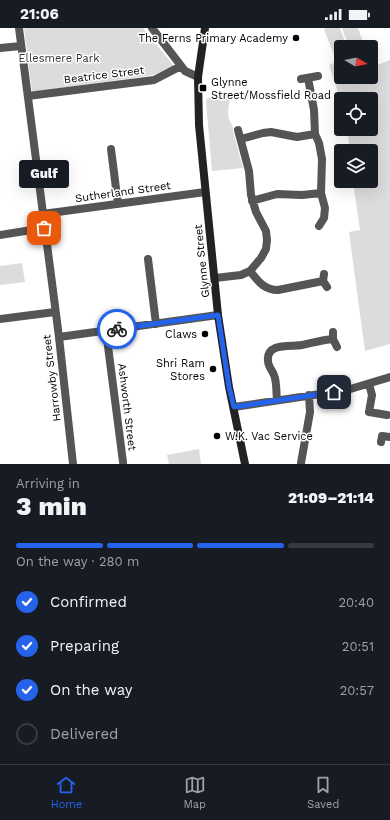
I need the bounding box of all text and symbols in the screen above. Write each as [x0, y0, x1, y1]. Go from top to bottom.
text: 21:06 [20, 5, 59, 23]
place label: The Ferns Primary Academy [139, 32, 288, 45]
marker: The Ferns Primary Academy [291, 33, 301, 43]
north arrow [334, 40, 378, 84]
map controls [334, 40, 378, 188]
park label: Ellesmere Park [19, 52, 99, 65]
street label: Beatrice Street [63, 64, 145, 86]
place label: Glynne Street/Mossfield Road [211, 76, 331, 102]
marker: Glynne Street/Mossfield Road [198, 83, 208, 93]
button: locate [334, 92, 378, 136]
button: layers [334, 144, 378, 188]
callout: Gulf [19, 160, 69, 188]
text: Gulf [30, 166, 58, 181]
street label: Sutherland Street [74, 179, 172, 205]
pin [27, 211, 61, 245]
icon: bag [33, 217, 55, 239]
street label: Glynne Street [192, 223, 212, 298]
courier [97, 309, 137, 349]
icon: bike [106, 318, 128, 340]
place label: Claws [165, 328, 197, 341]
marker: Claws [200, 329, 210, 339]
street label: Harrowby Street [40, 333, 64, 422]
place label: Shri Ram Stores [156, 357, 205, 383]
street label: Ashworth Street [115, 363, 139, 452]
marker: Shri Ram Stores [208, 364, 218, 374]
pin [317, 375, 351, 409]
icon: home [323, 381, 345, 403]
place label: W.K. Vac Service [225, 430, 313, 443]
marker: W.K. Vac Service [212, 431, 222, 441]
text: Arriving in [16, 476, 80, 491]
text: 21:09–21:14 [288, 489, 374, 507]
text: 3 min [16, 491, 87, 521]
text: On the way · 280 m [16, 554, 139, 569]
icon: check [16, 591, 38, 613]
text: Confirmed [50, 593, 127, 611]
text: 20:40 [338, 595, 374, 610]
icon: check [16, 635, 38, 657]
text: Preparing [50, 637, 119, 655]
text: 20:51 [342, 639, 374, 654]
icon: check [16, 679, 38, 701]
text: On the way [50, 681, 132, 699]
text: 20:57 [340, 683, 374, 698]
text: Delivered [50, 725, 118, 743]
tab: Home [51, 774, 82, 811]
tab: Map [184, 774, 206, 811]
tab: Saved [307, 774, 339, 811]

